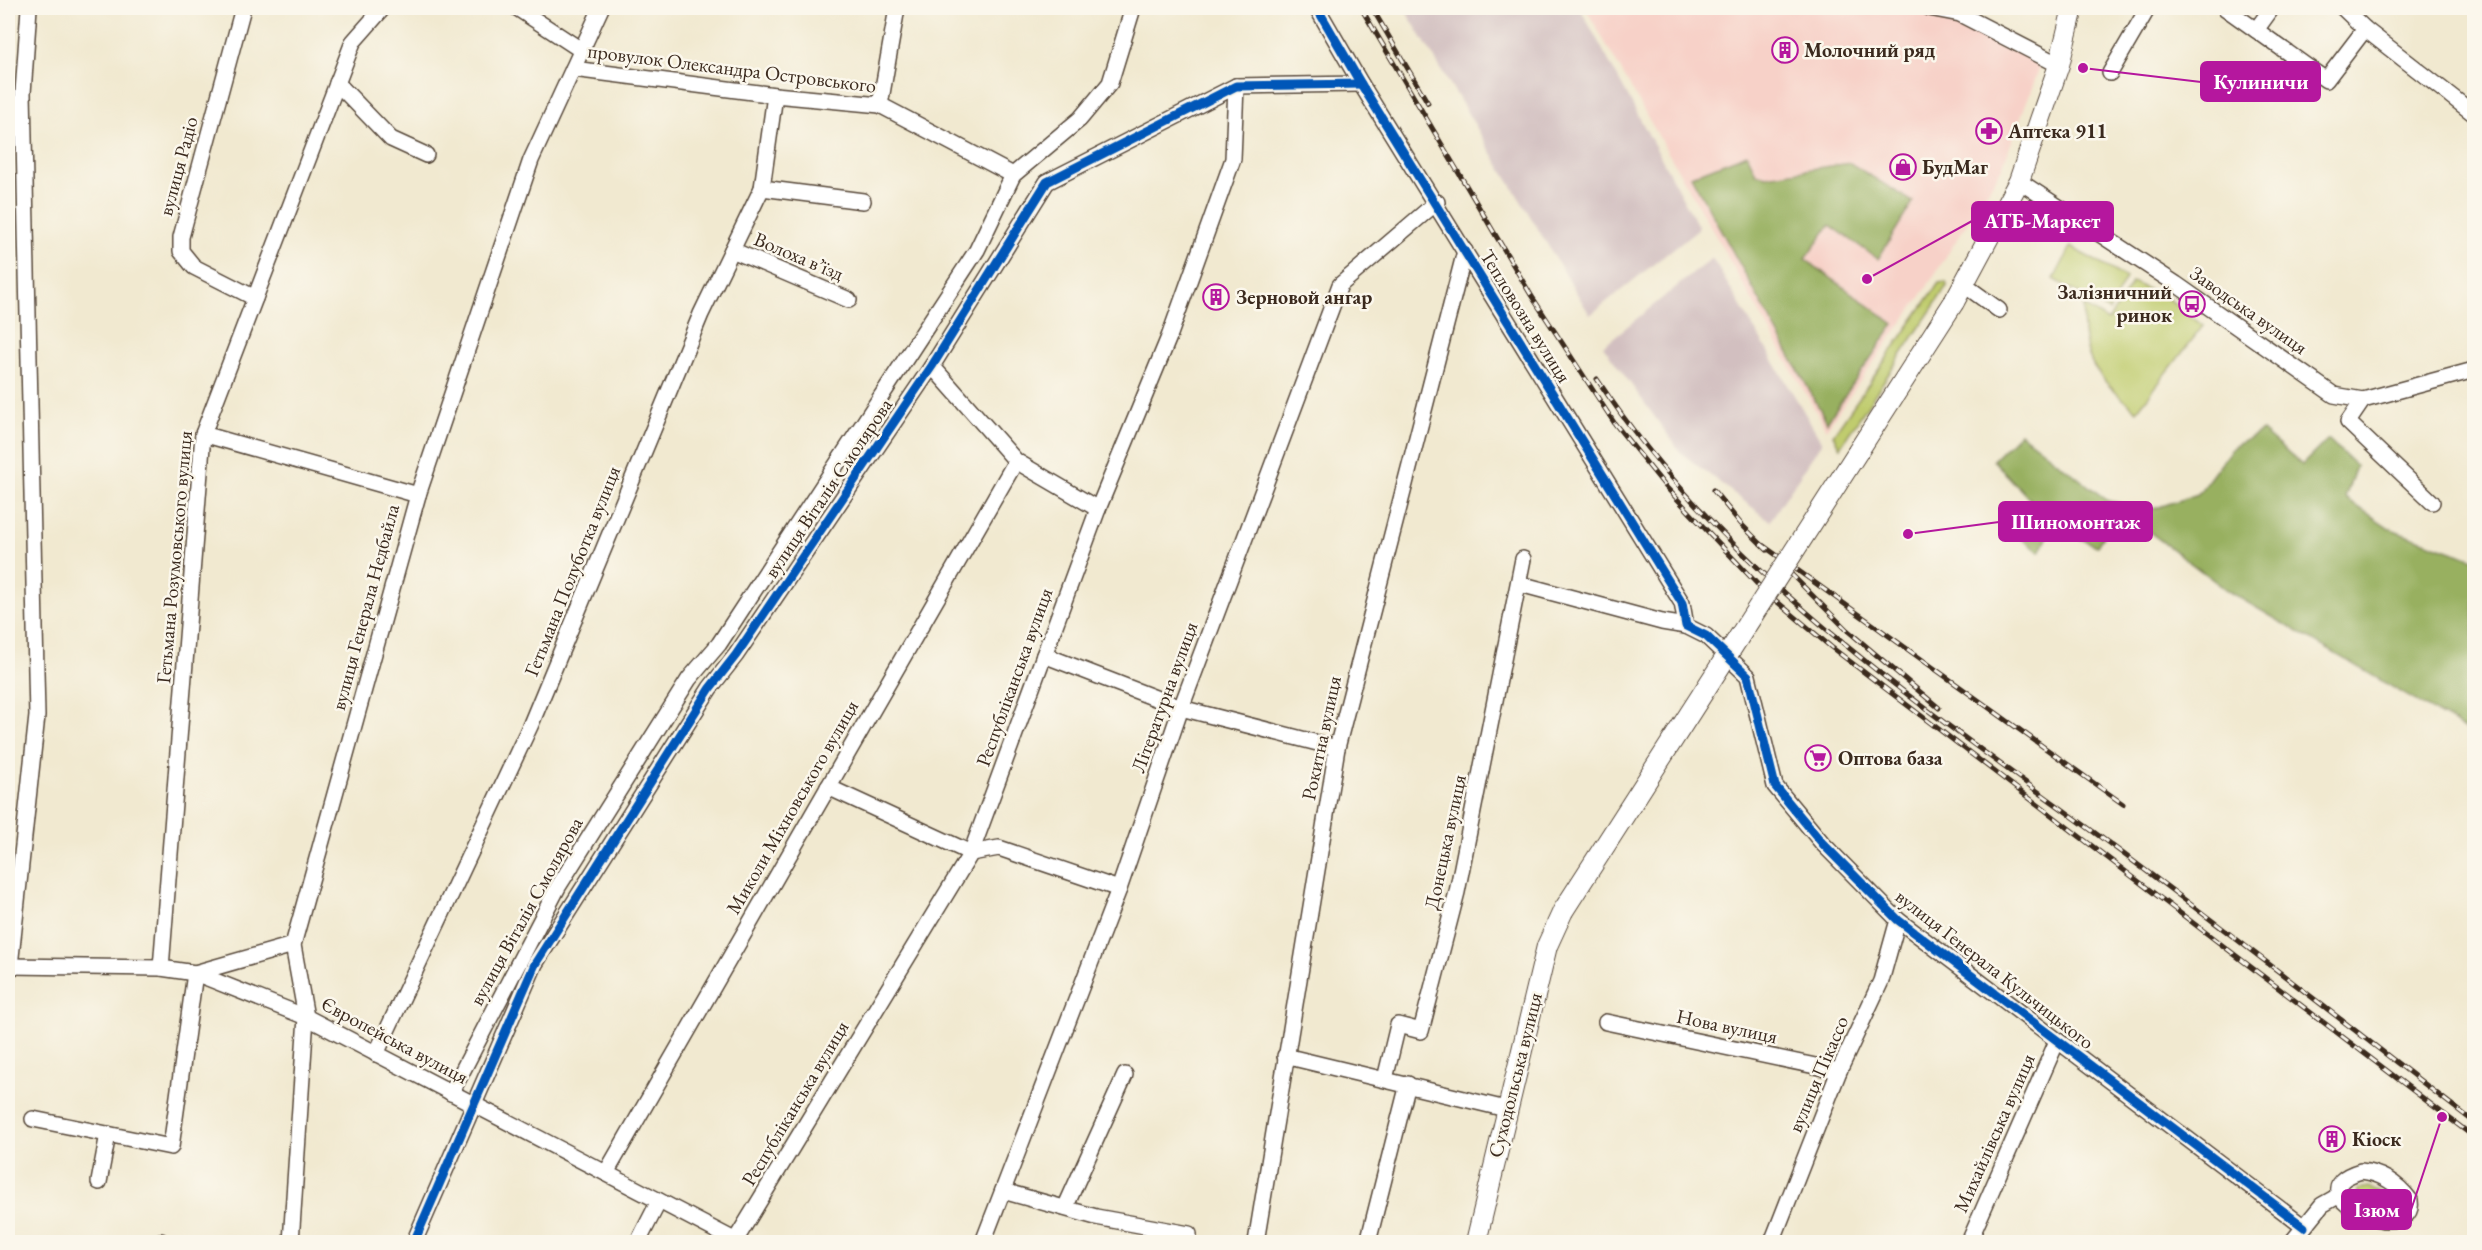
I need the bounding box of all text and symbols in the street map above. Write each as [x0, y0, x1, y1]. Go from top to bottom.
building icon: Молочний ряд [1770, 35, 1800, 65]
street label: провулок Олександра Островського [586, 37, 878, 99]
place label: Молочний ряд [1804, 37, 1936, 63]
callout: Кулиничи [2201, 62, 2320, 101]
text: Кулиничи [2214, 68, 2308, 95]
street label: вулиця Радіо [152, 113, 204, 219]
pharmacy icon: Аптека 911 [1974, 116, 2004, 146]
place label: Аптека 911 [2007, 118, 2107, 144]
shop icon: БудМаг [1888, 152, 1918, 182]
place label: БудМаг [1922, 154, 1988, 180]
callout: АТБ-Маркет [1972, 202, 2113, 241]
text: АТБ-Маркет [1983, 207, 2101, 234]
street label: Волоха в’їзд [750, 225, 848, 287]
street label: Тепловозна вулиця [1475, 244, 1577, 388]
street label: Заводська вулиця [2185, 260, 2313, 360]
place label: Залізничний ринок [2057, 279, 2172, 328]
building icon: Зерновой ангар [1201, 282, 1231, 312]
place label: Зерновой ангар [1236, 284, 1372, 310]
bus stop icon: Залізничний ринок [2177, 289, 2207, 319]
street label: вулиця Віталія Смолярова [758, 393, 898, 583]
street label: Гетьмана Розумовського вулиця [150, 429, 198, 684]
street label: Гетьмана Полуботка вулиця [518, 462, 626, 680]
street label: вулиця Генерала Недбайла [325, 501, 405, 713]
callout: Шиномонтаж [1999, 502, 2152, 541]
text: Шиномонтаж [2011, 508, 2141, 535]
street label: Республіканська вулиця [970, 584, 1058, 770]
street label: Літературна вулиця [1125, 618, 1203, 776]
street label: Рокитна вулиця [1295, 673, 1347, 803]
street label: Миколи Міхновського вулиця [720, 695, 864, 919]
supermarket icon: Оптова база [1803, 743, 1833, 773]
place label: Оптова база [1838, 745, 1943, 771]
street label: Донецька вулиця [1418, 772, 1472, 912]
street label: вулиця Віталія Смолярова [463, 812, 589, 1010]
street label: вулиця Генерала Кульчицького [1890, 883, 2100, 1055]
street label: Європейська вулиця [317, 990, 473, 1090]
street label: Суходольська вулиця [1482, 990, 1548, 1160]
street label: Нова вулиця [1674, 1003, 1780, 1049]
street label: вулиця Пікассо [1782, 1012, 1854, 1136]
street label: Республіканська вулиця [735, 1016, 855, 1190]
street label: Михайлівська вулиця [1947, 1049, 2041, 1216]
building icon: Кіоск [2317, 1124, 2347, 1154]
place label: Кіоск [2352, 1126, 2401, 1152]
callout: Ізюм [2342, 1190, 2411, 1229]
text: Ізюм [2354, 1196, 2400, 1223]

